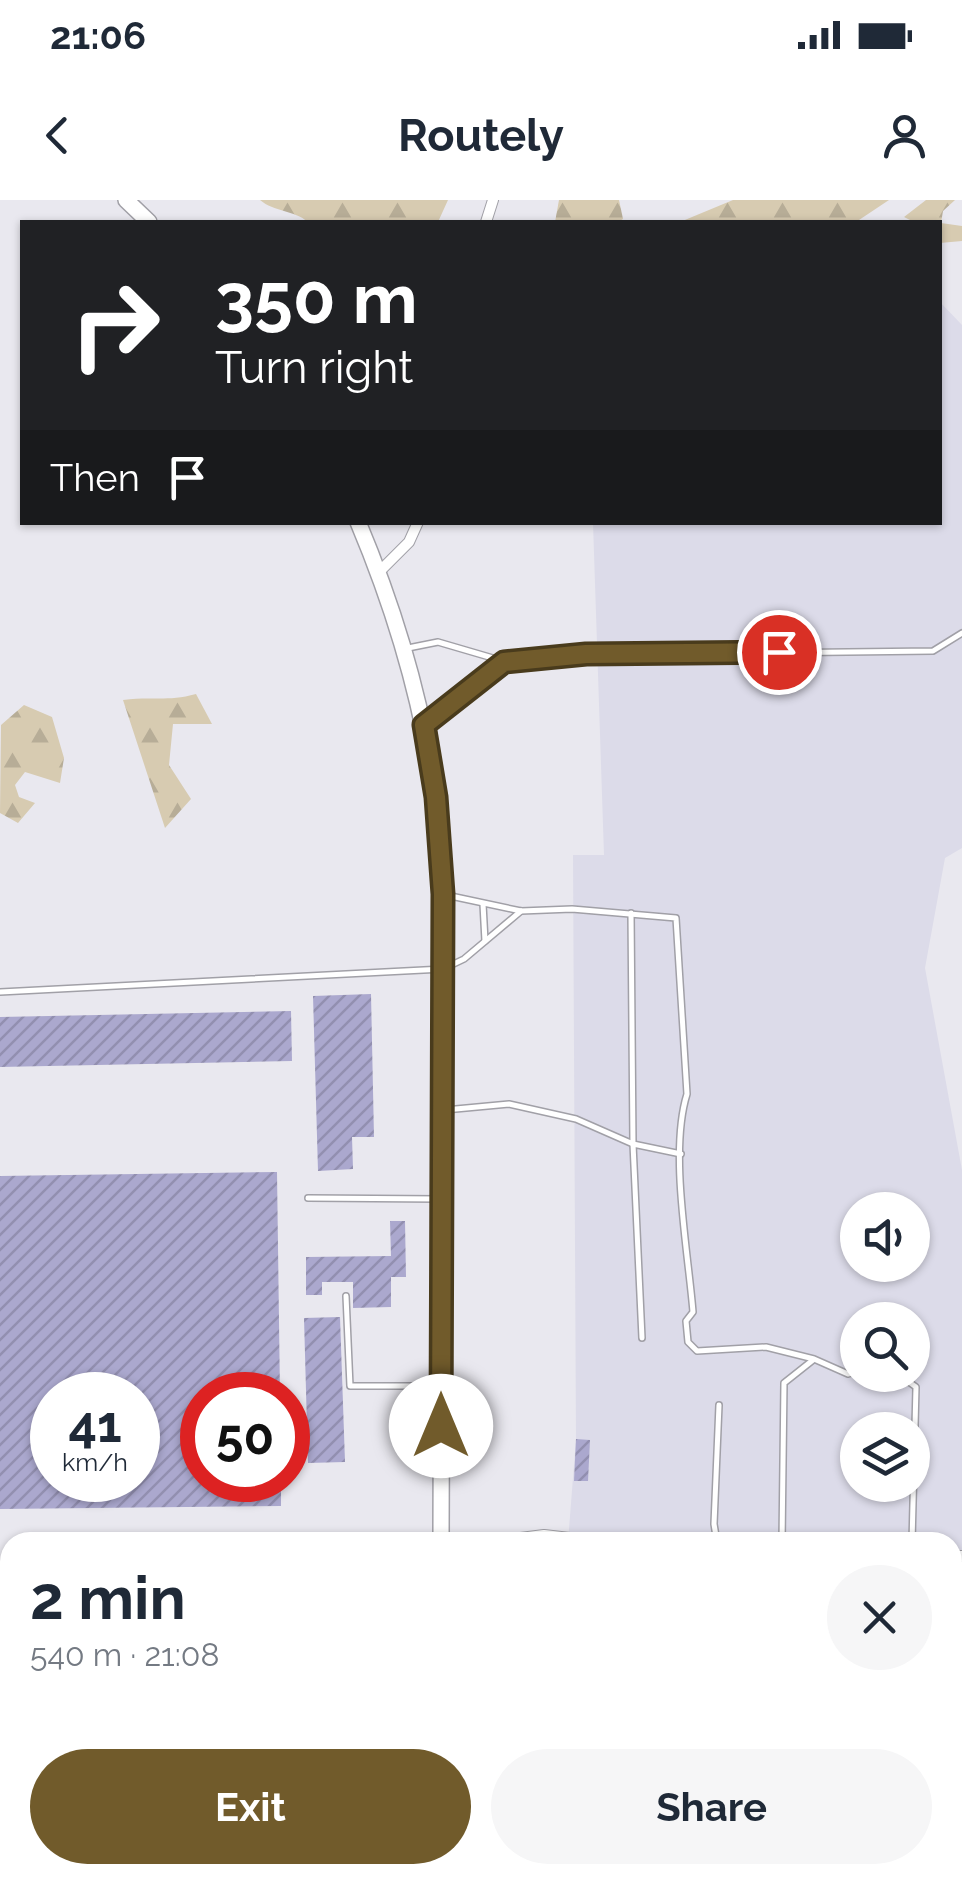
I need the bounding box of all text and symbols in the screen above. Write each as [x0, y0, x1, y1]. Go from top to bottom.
text: 21:06 [50, 13, 146, 58]
icon: back [30, 108, 85, 163]
icon: person [877, 108, 932, 163]
text: Routely [398, 109, 564, 162]
text: 350 m [215, 257, 418, 339]
icon: right [50, 260, 180, 390]
text: Turn right [215, 341, 413, 394]
icon: arrive [160, 450, 215, 505]
text: Then [50, 455, 140, 500]
pin [737, 610, 822, 695]
icon: arrive [752, 625, 807, 680]
map controls [840, 1192, 930, 1502]
button: sound [840, 1192, 930, 1282]
button: search [840, 1302, 930, 1392]
speed limit sign: 50 [180, 1372, 310, 1502]
position arrow [389, 1374, 493, 1478]
text: 41 [68, 1395, 122, 1454]
button: layers [840, 1412, 930, 1502]
text: km/h [62, 1447, 128, 1477]
text: 2 min [30, 1563, 186, 1633]
button: close [827, 1565, 932, 1670]
text: 540 m · 21:08 [30, 1636, 219, 1673]
button: Exit [30, 1749, 471, 1864]
button: Share [491, 1749, 932, 1864]

